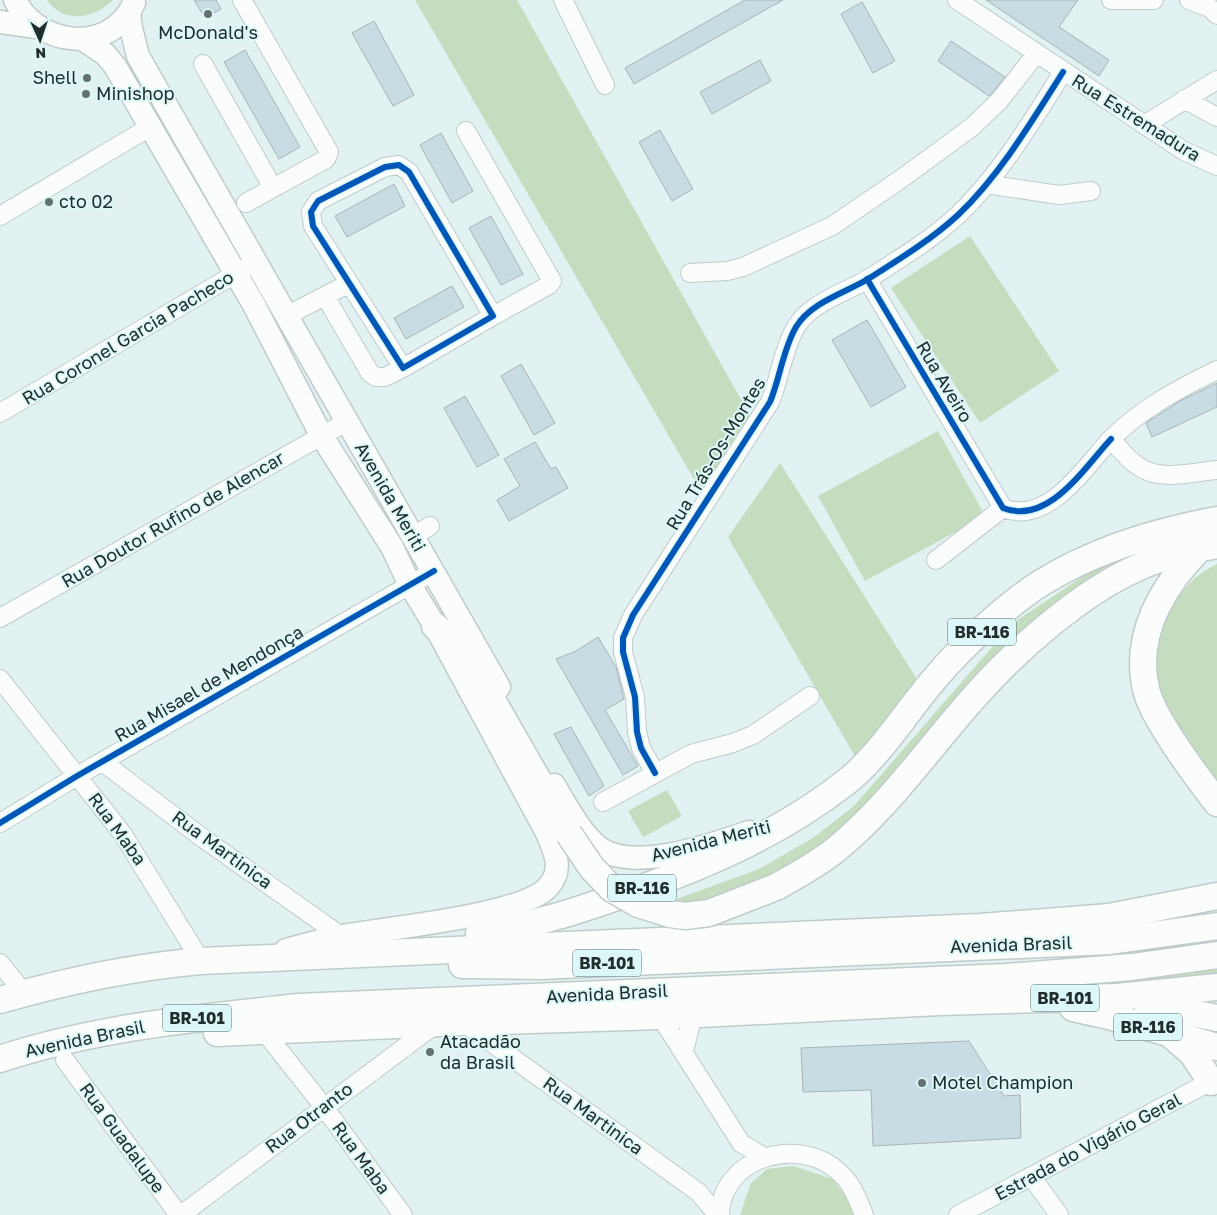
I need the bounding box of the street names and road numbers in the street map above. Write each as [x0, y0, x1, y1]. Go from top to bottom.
street label: Rua Estremadura [1068, 69, 1205, 166]
street label: Rua Coronel Garcia Pacheco [18, 265, 237, 409]
street label: Rua Aveiro [912, 337, 978, 426]
street label: Rua Trás-Os-Montes [661, 373, 769, 534]
street label: Avenida Meriti [351, 438, 431, 555]
street label: Rua Doutor Rufino de Alencar [57, 446, 288, 592]
road number: BR-116 [948, 618, 1016, 646]
street label: Rua Misael de Mendonça [110, 620, 307, 746]
street label: Rua Maba [84, 788, 151, 869]
street label: Rua Martinica [168, 806, 277, 893]
street label: Avenida Meriti [649, 815, 773, 866]
road number: BR-116 [608, 874, 676, 901]
street label: Avenida Brasil [950, 931, 1073, 957]
road number: BR-101 [573, 950, 641, 976]
street label: Avenida Brasil [545, 979, 669, 1007]
road number: BR-101 [1031, 984, 1099, 1011]
road number: BR-101 [163, 1004, 231, 1032]
road number: BR-116 [1114, 1014, 1182, 1040]
street label: Avenida Brasil [23, 1015, 147, 1061]
street label: Rua Martinica [539, 1072, 648, 1159]
street label: Rua Otranto [260, 1077, 356, 1157]
street label: Rua Guadalupe [76, 1078, 170, 1197]
street label: Estrada do Vigário Geral [991, 1087, 1185, 1205]
street label: Rua Maba [328, 1117, 395, 1198]

